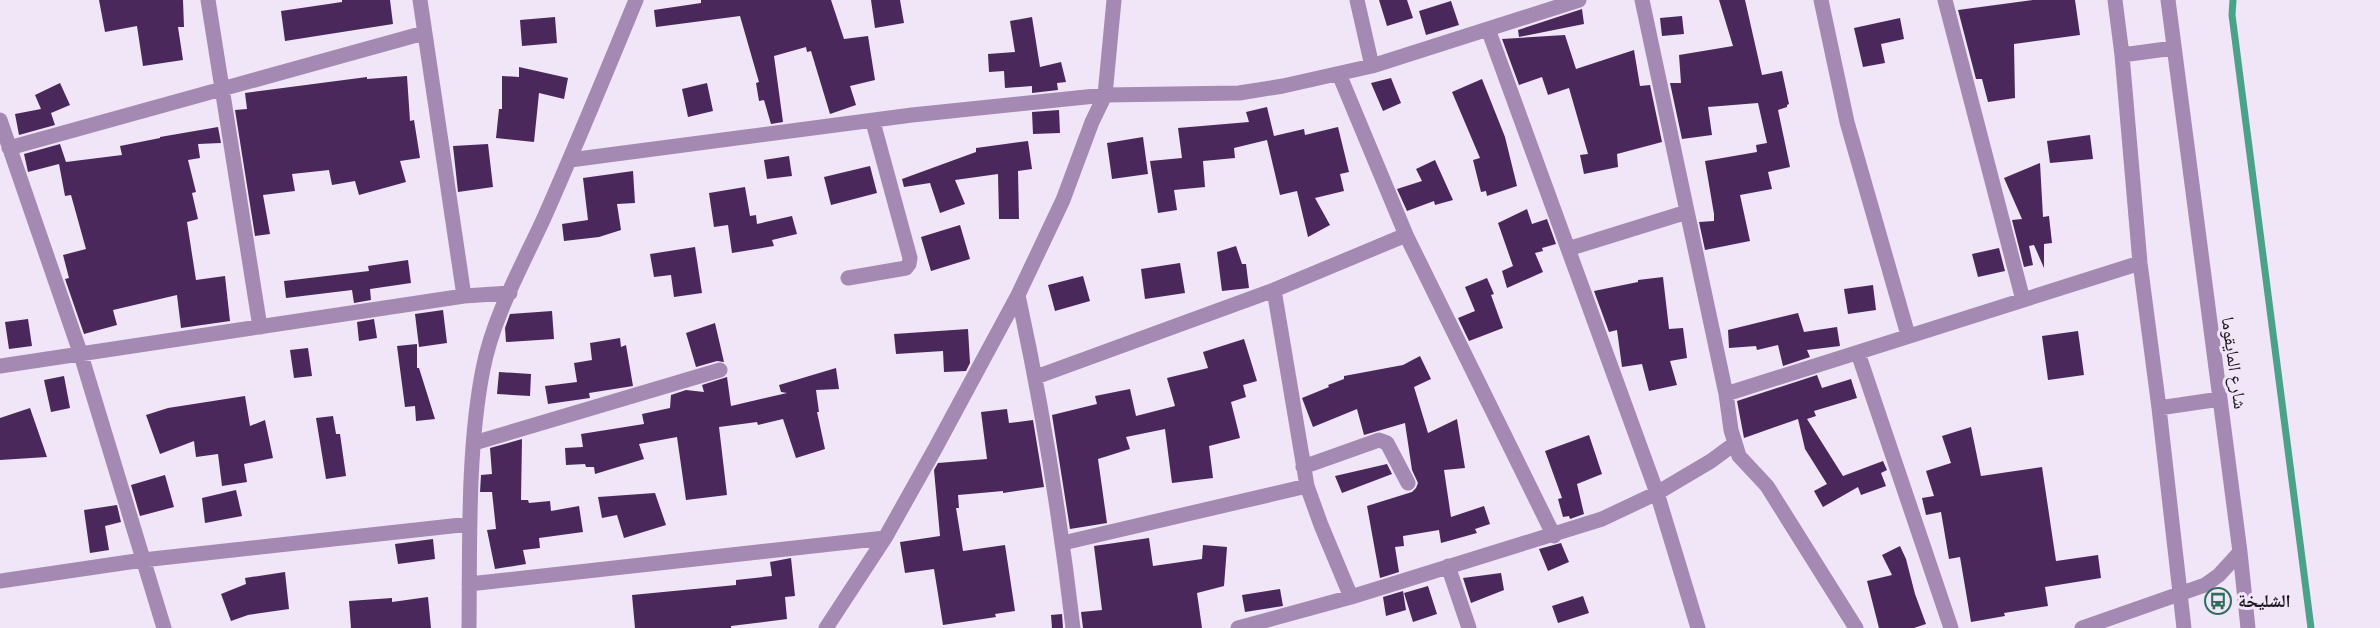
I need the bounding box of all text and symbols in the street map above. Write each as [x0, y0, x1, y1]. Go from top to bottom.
street label: شارع المايقوما [2217, 315, 2251, 411]
bus stop icon: الشليخة [2203, 586, 2233, 616]
place label: الشليخة [2238, 590, 2291, 612]

